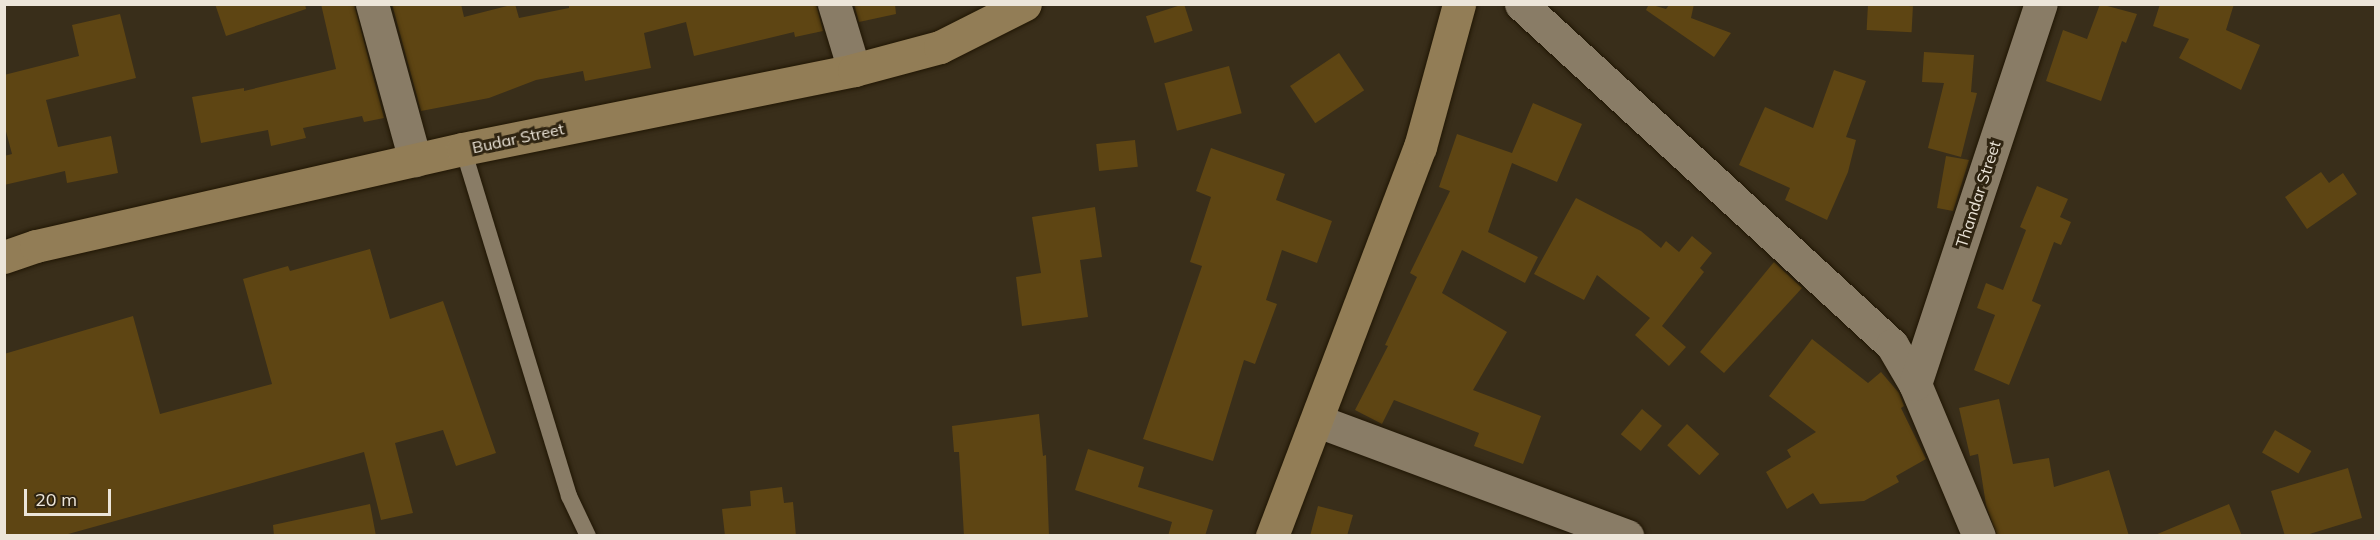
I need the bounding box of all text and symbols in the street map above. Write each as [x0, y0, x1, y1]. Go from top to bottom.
street label: Budar Street [470, 119, 566, 157]
street label: Thandar Street [1952, 138, 2004, 250]
scale bar [27, 477, 114, 515]
text: 20 m [35, 488, 77, 511]

